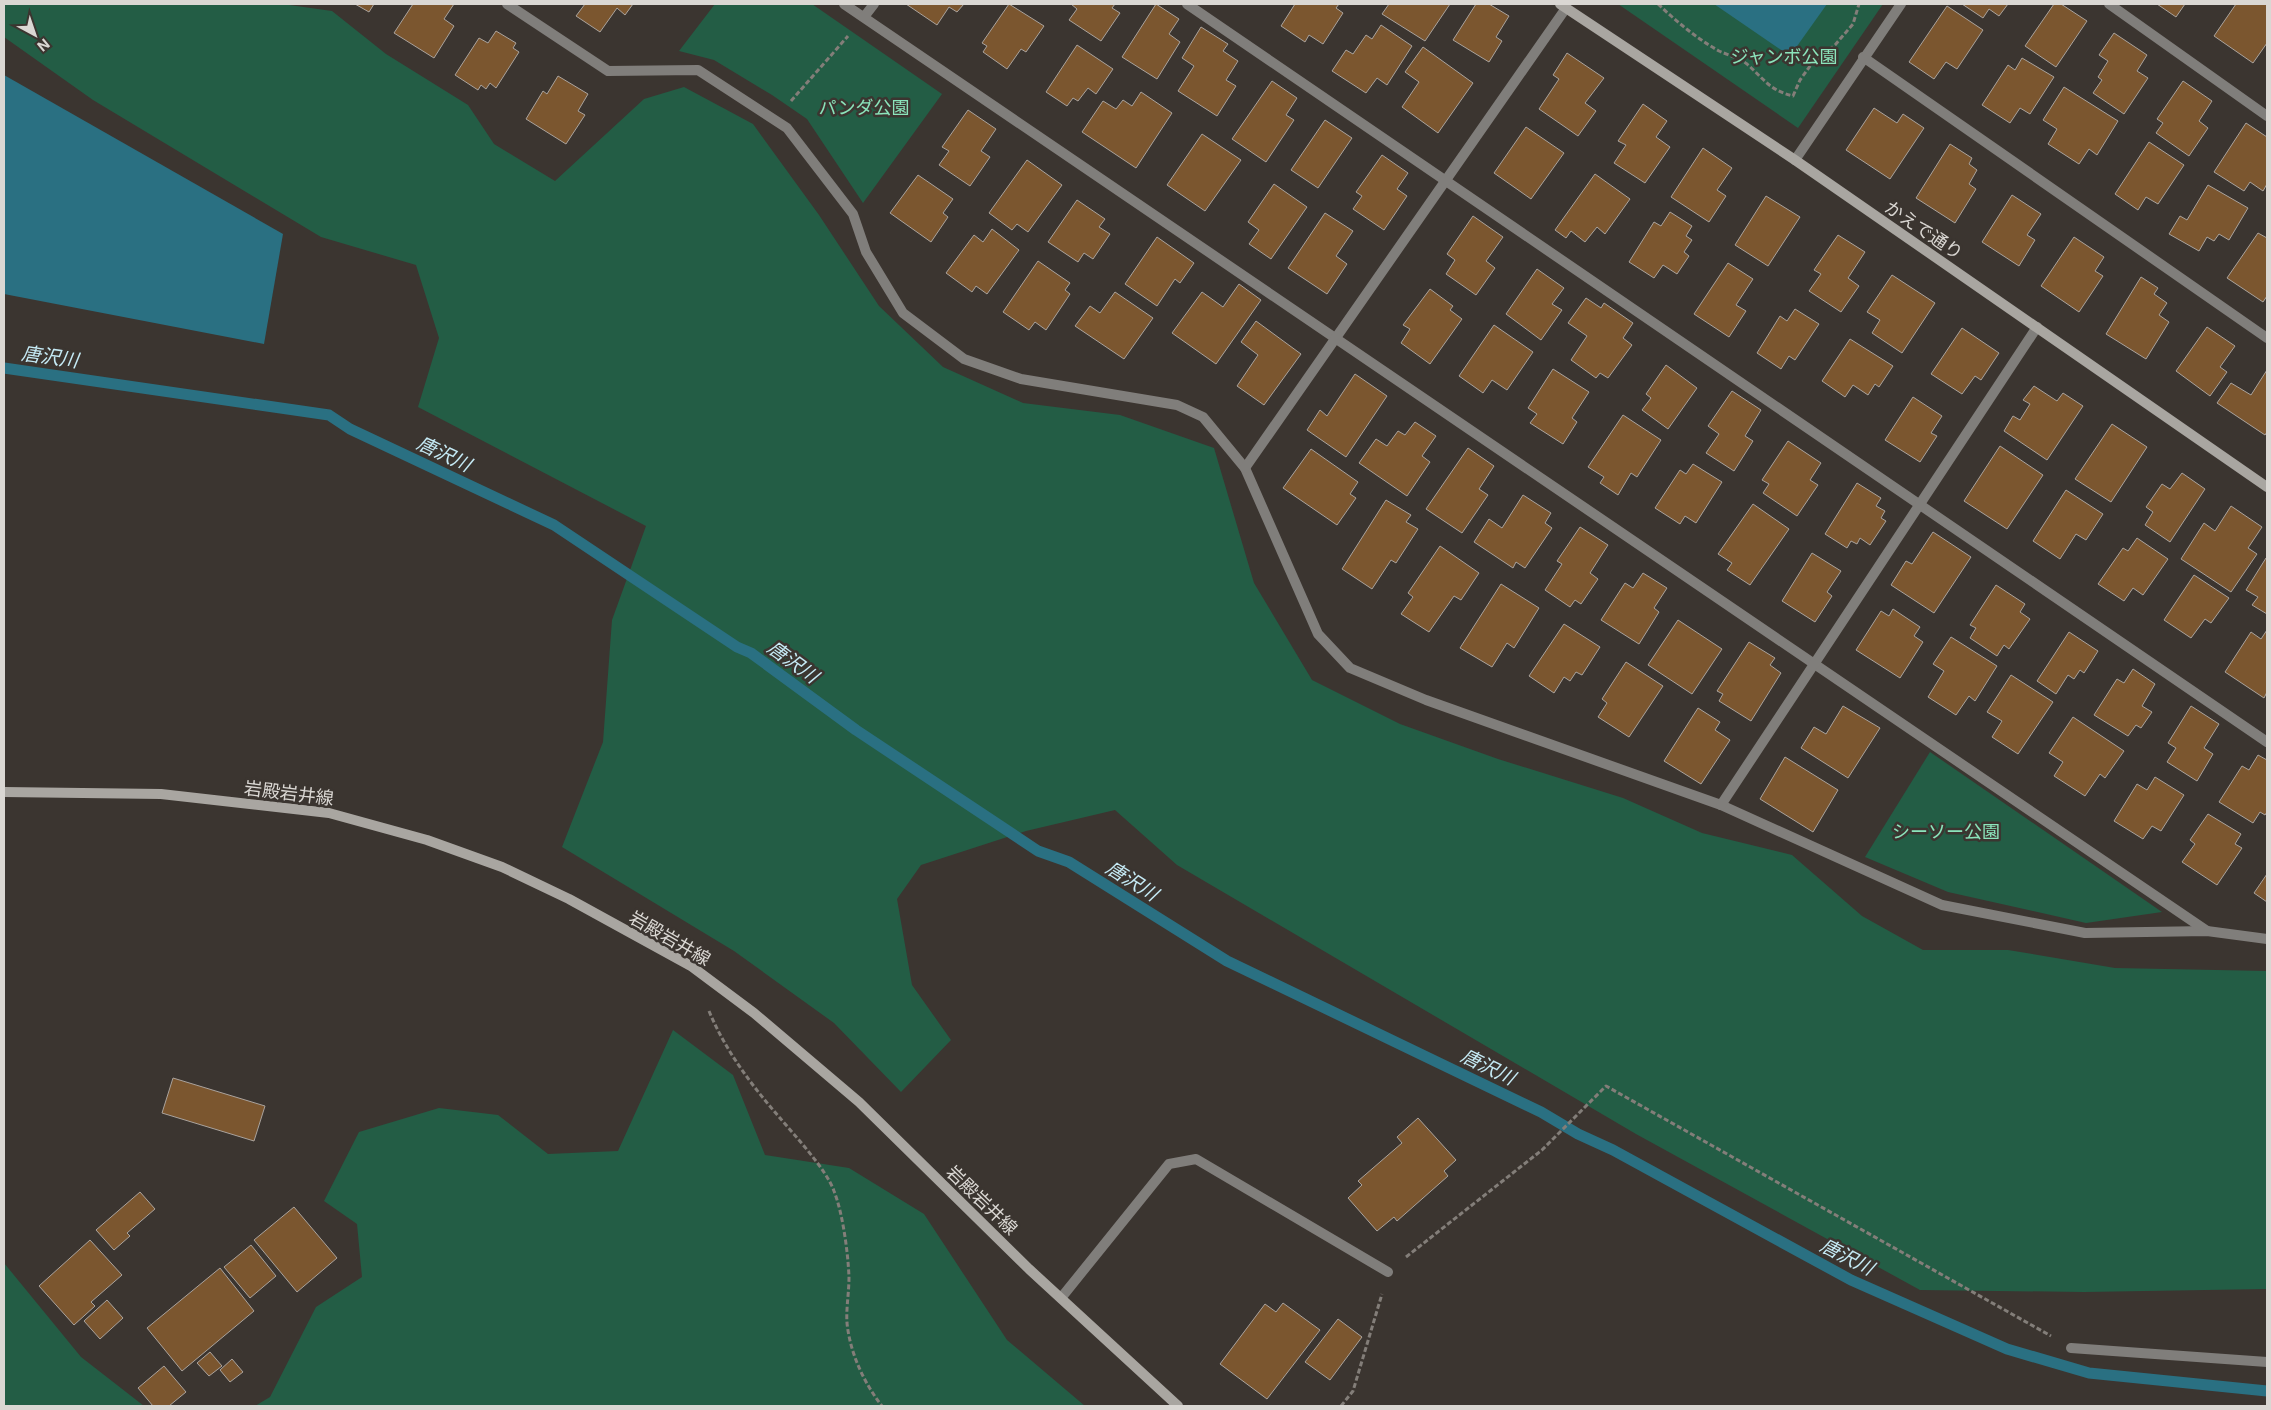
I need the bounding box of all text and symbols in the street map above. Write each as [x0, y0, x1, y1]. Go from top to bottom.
north arrow [10, 10, 60, 60]
text: N [34, 35, 53, 55]
park label: ジャンボ公園 [1730, 46, 1838, 67]
park label: パンダ公園 [819, 97, 909, 118]
street label: かえで通り [1881, 196, 1967, 264]
water label: 唐沢川 [20, 342, 82, 373]
water label: 唐沢川 [413, 432, 476, 477]
water label: 唐沢川 [763, 636, 824, 689]
street label: 岩殿岩井線 [243, 777, 335, 809]
park label: シーソー公園 [1892, 821, 2000, 842]
water label: 唐沢川 [1102, 856, 1164, 907]
street label: 岩殿岩井線 [626, 906, 714, 970]
water label: 唐沢川 [1457, 1044, 1520, 1091]
street label: 岩殿岩井線 [942, 1161, 1022, 1239]
water label: 唐沢川 [1816, 1234, 1879, 1281]

